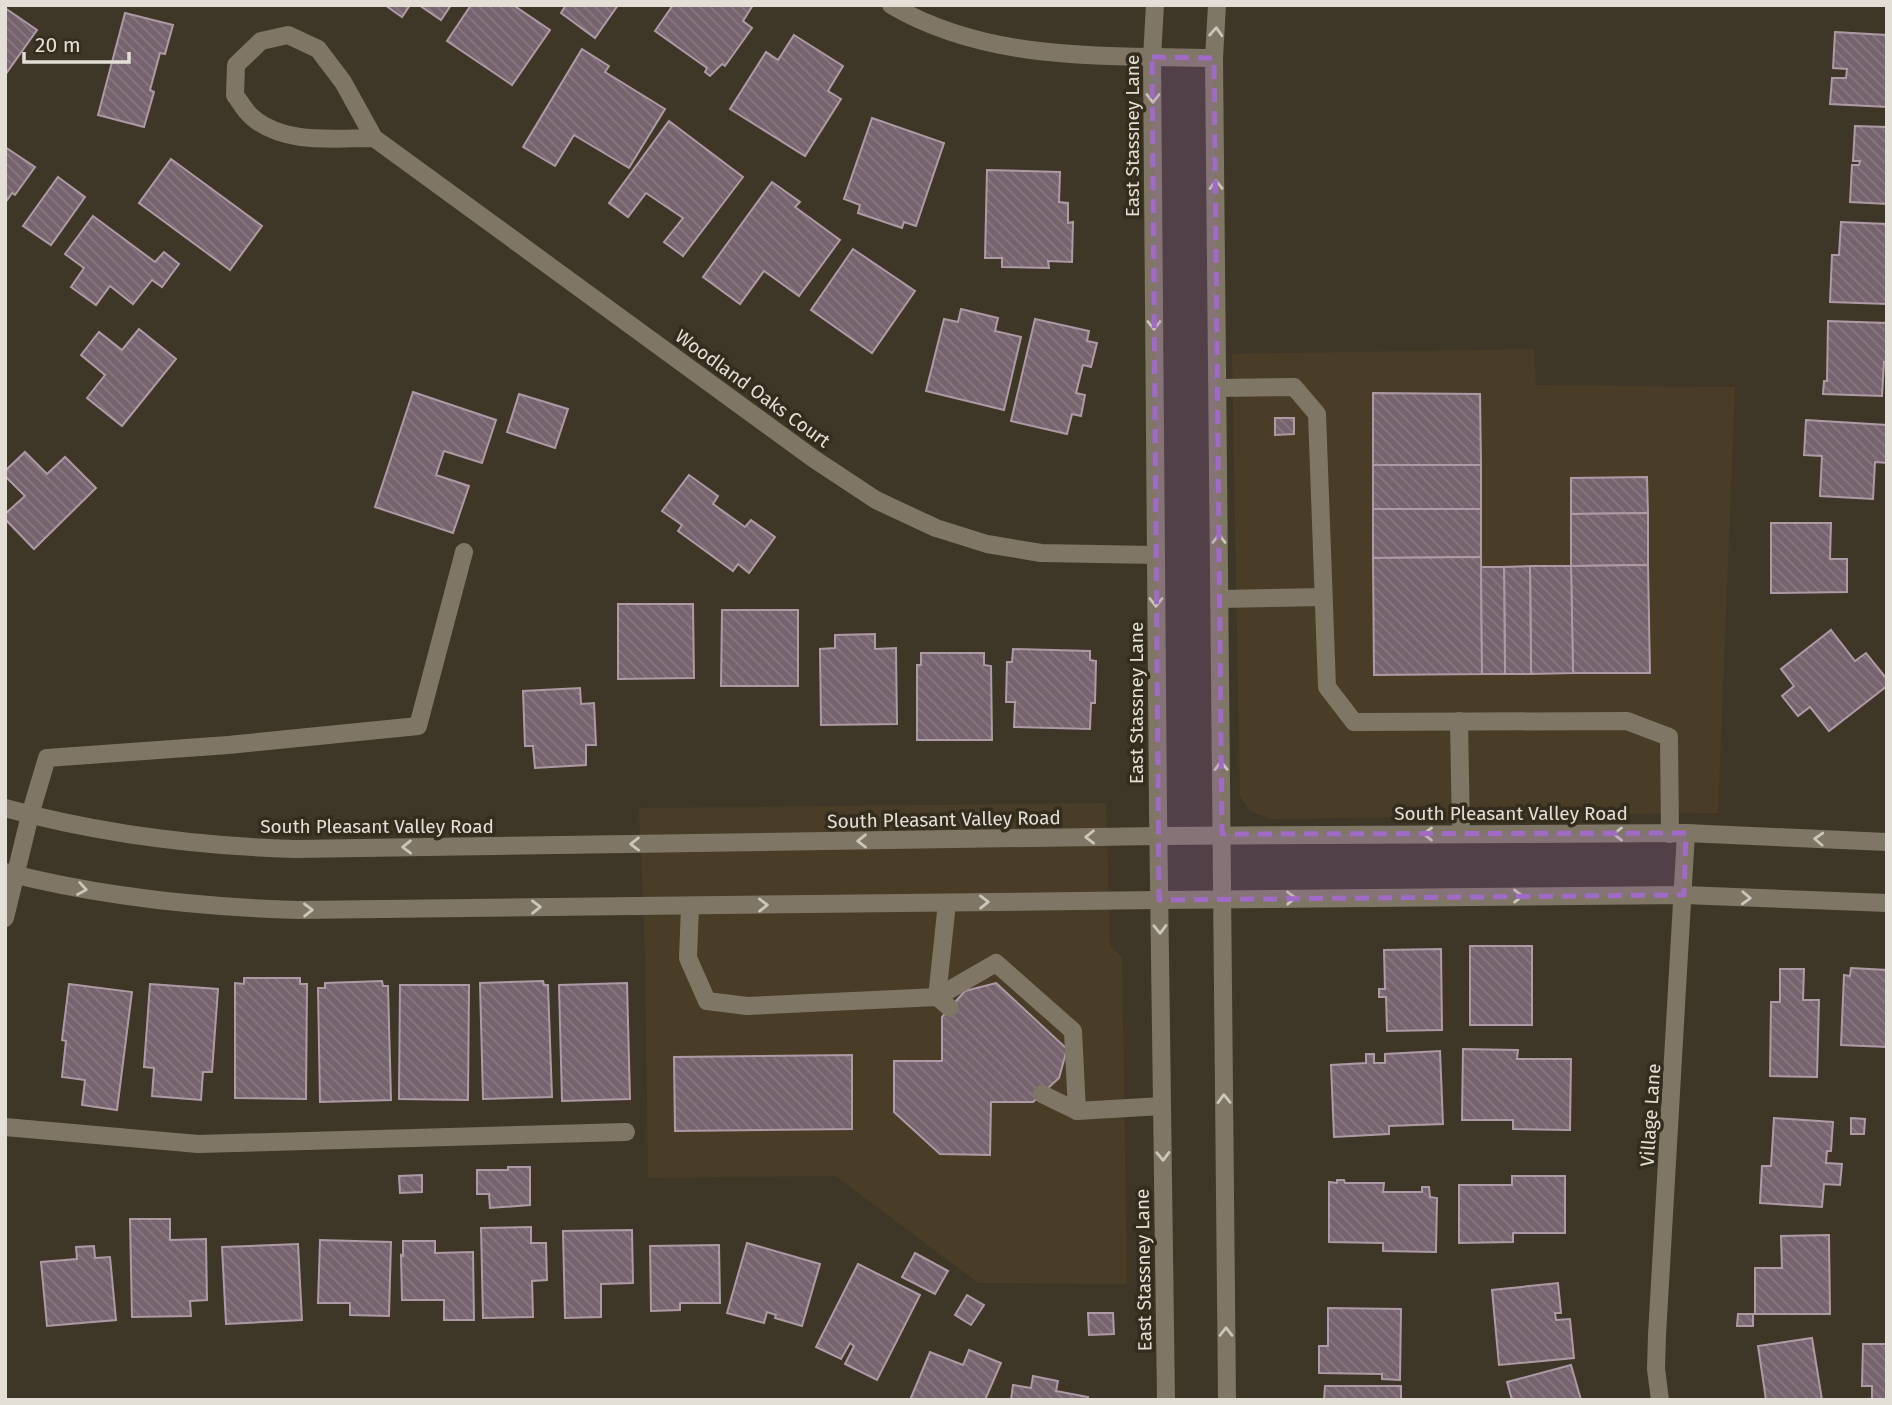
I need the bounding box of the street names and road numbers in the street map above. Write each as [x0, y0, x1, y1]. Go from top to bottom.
street label: East Stassney Lane [1121, 55, 1144, 217]
street label: Woodland Oaks Court [671, 324, 835, 452]
street label: East Stassney Lane [1125, 622, 1148, 784]
street label: South Pleasant Valley Road [1394, 802, 1628, 825]
street label: South Pleasant Valley Road [827, 806, 1061, 833]
street label: South Pleasant Valley Road [260, 815, 494, 838]
street label: Village Lane [1635, 1063, 1666, 1167]
street label: East Stassney Lane [1131, 1189, 1156, 1351]

